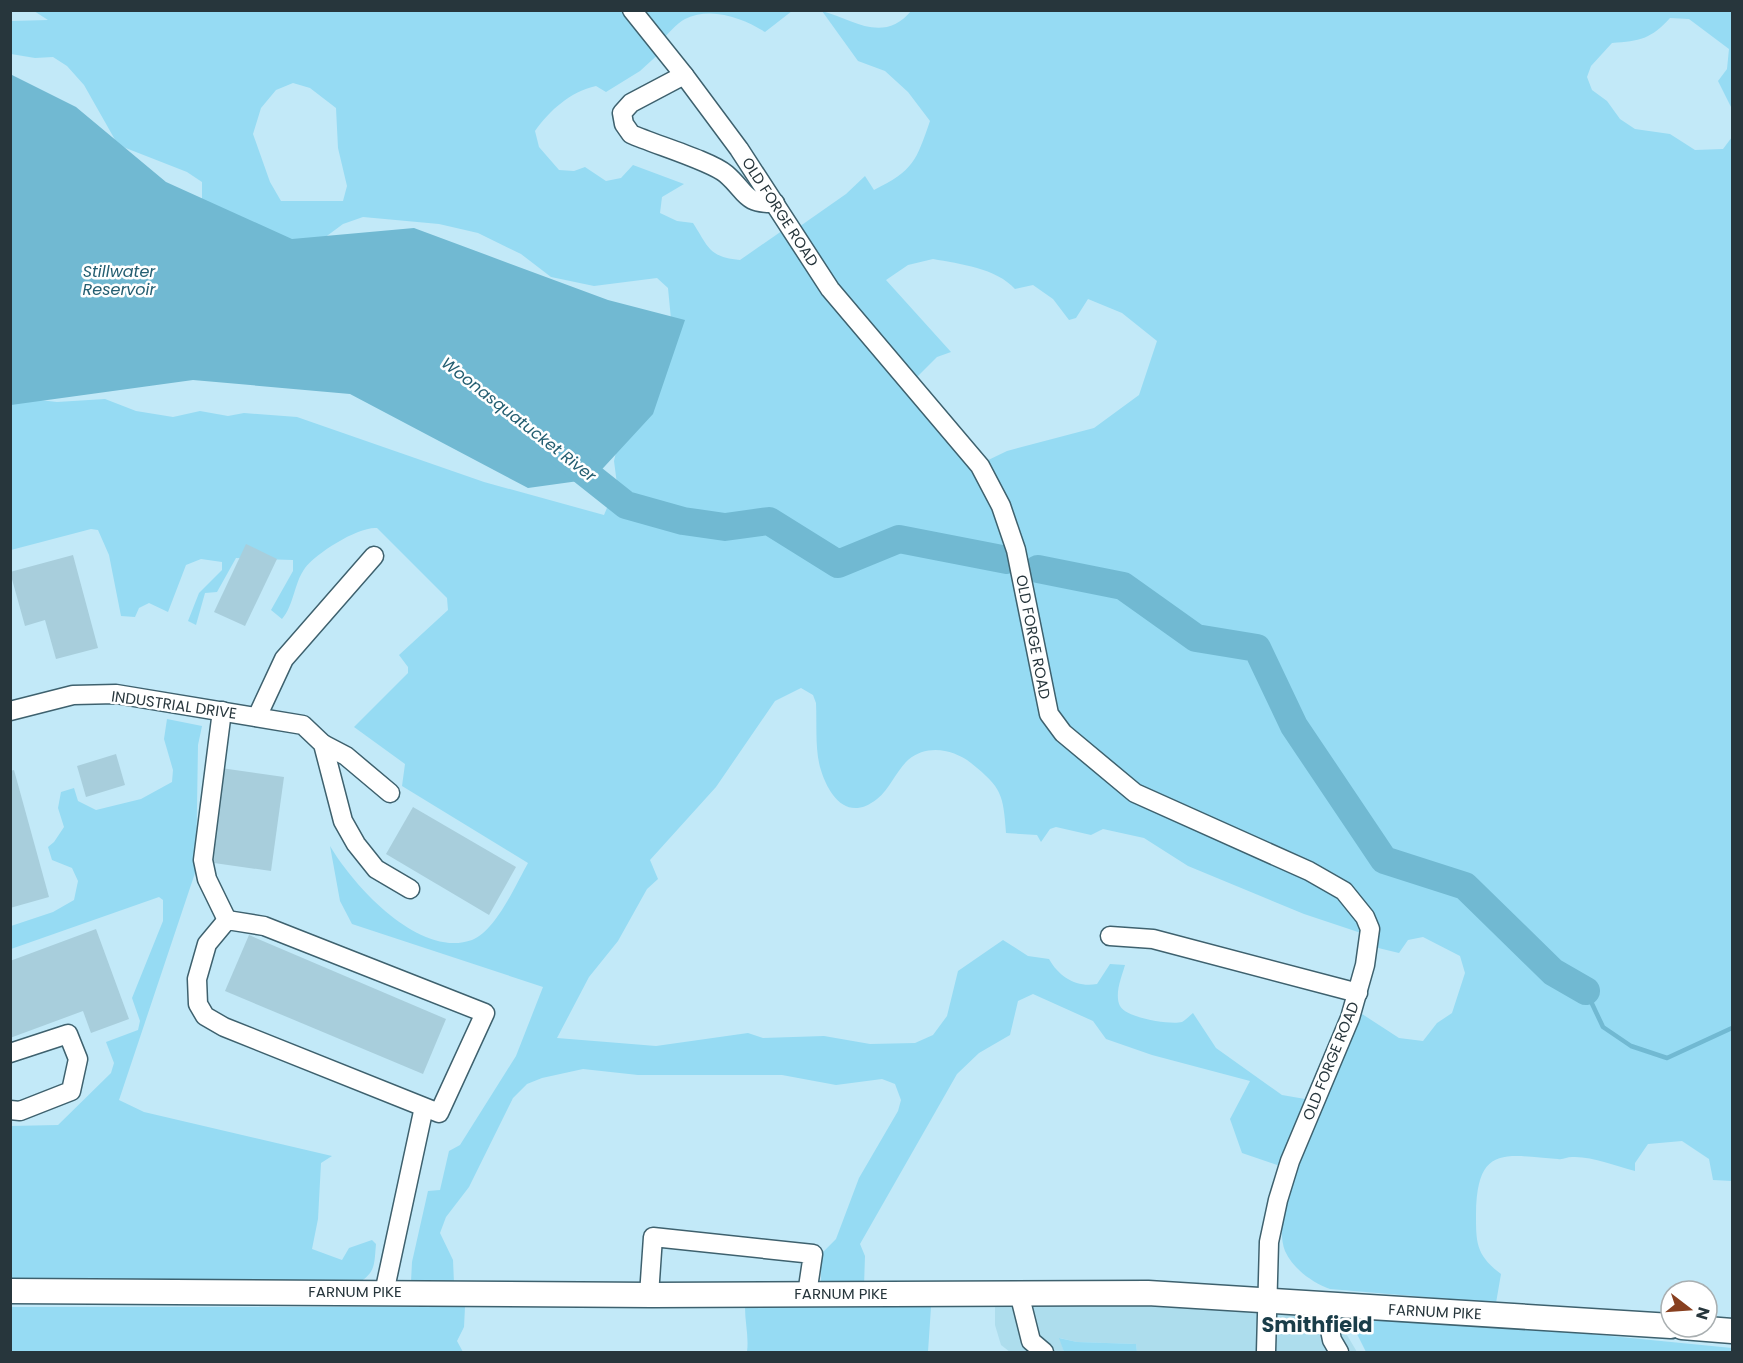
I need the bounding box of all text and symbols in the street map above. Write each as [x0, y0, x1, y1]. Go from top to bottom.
street label: OLD FORGE ROAD [737, 153, 824, 270]
water label: Stillwater Reservoir [82, 260, 157, 301]
water label: Woonasquatucket River [437, 352, 602, 488]
street label: OLD FORGE ROAD [1011, 573, 1056, 701]
street label: INDUSTRIAL DRIVE [110, 685, 238, 724]
street label: OLD FORGE ROAD [1297, 998, 1364, 1123]
north arrow [1659, 1279, 1719, 1339]
street label: FARNUM PIKE [308, 1281, 402, 1302]
street label: FARNUM PIKE [794, 1283, 888, 1304]
street label: FARNUM PIKE [1388, 1299, 1482, 1324]
text: N [1690, 1304, 1716, 1322]
district label: Smithfield [1261, 1310, 1373, 1339]

